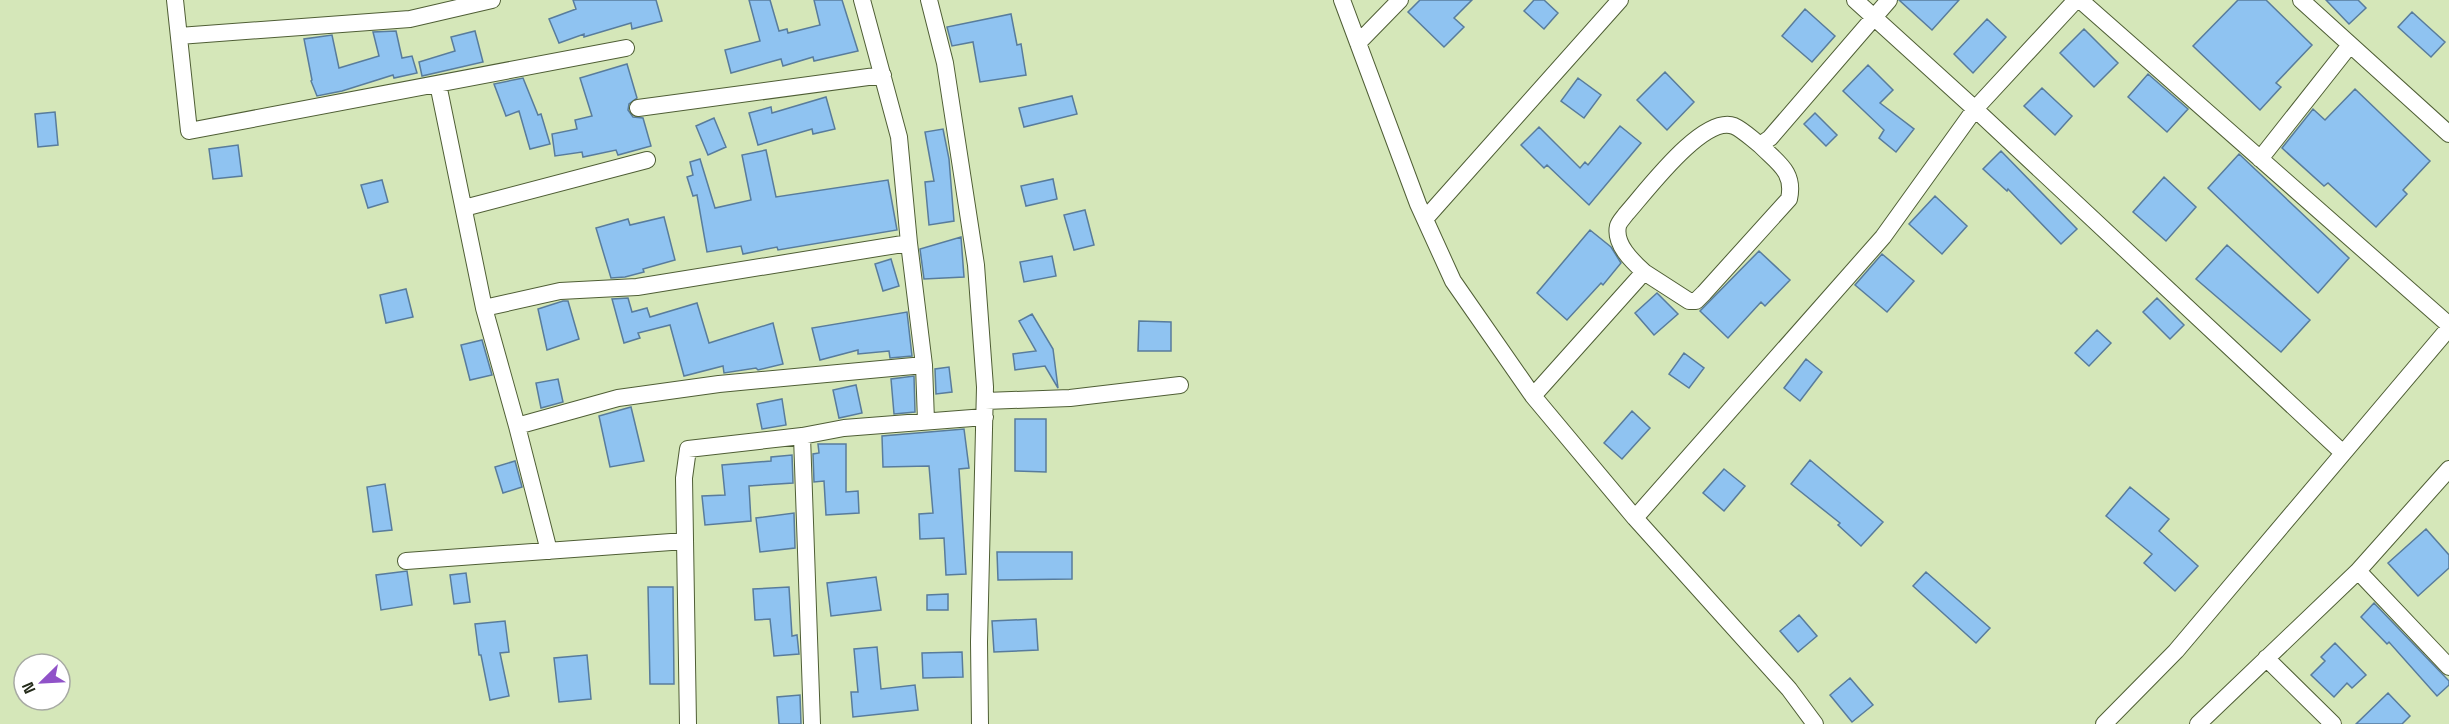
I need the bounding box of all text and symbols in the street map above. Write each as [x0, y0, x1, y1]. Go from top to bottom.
north arrow [12, 652, 72, 712]
text: N [17, 679, 41, 697]

